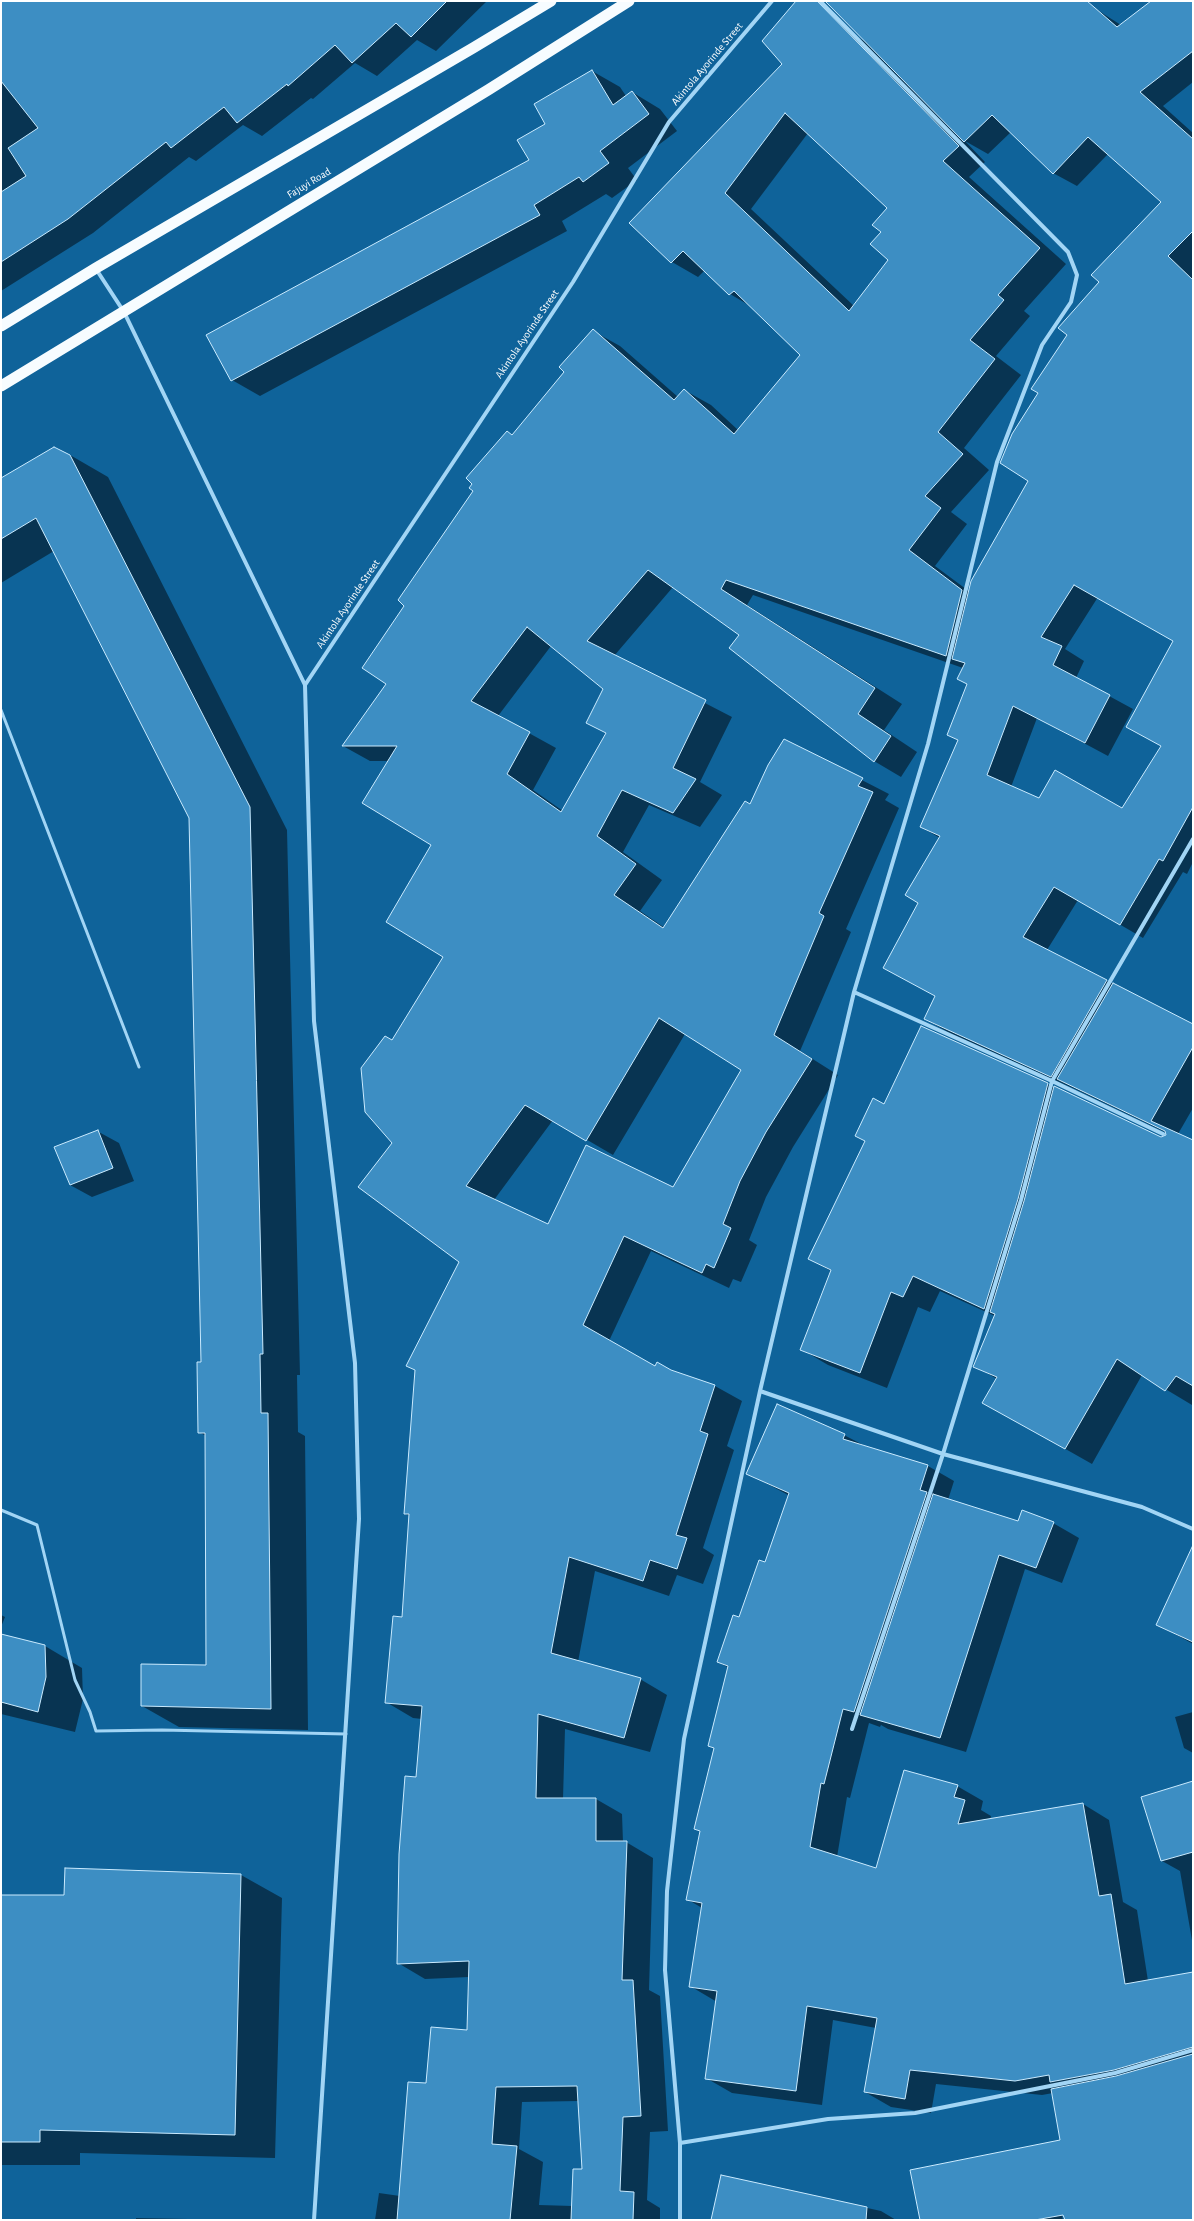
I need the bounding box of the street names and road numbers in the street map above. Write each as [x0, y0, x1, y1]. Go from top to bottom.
street label: Akintola Ayorinde Street [668, 20, 746, 108]
street label: Fajuyi Road [285, 165, 333, 201]
street label: Akintola Ayorinde Street [492, 287, 562, 381]
street label: Akintola Ayorinde Street [313, 557, 383, 651]

